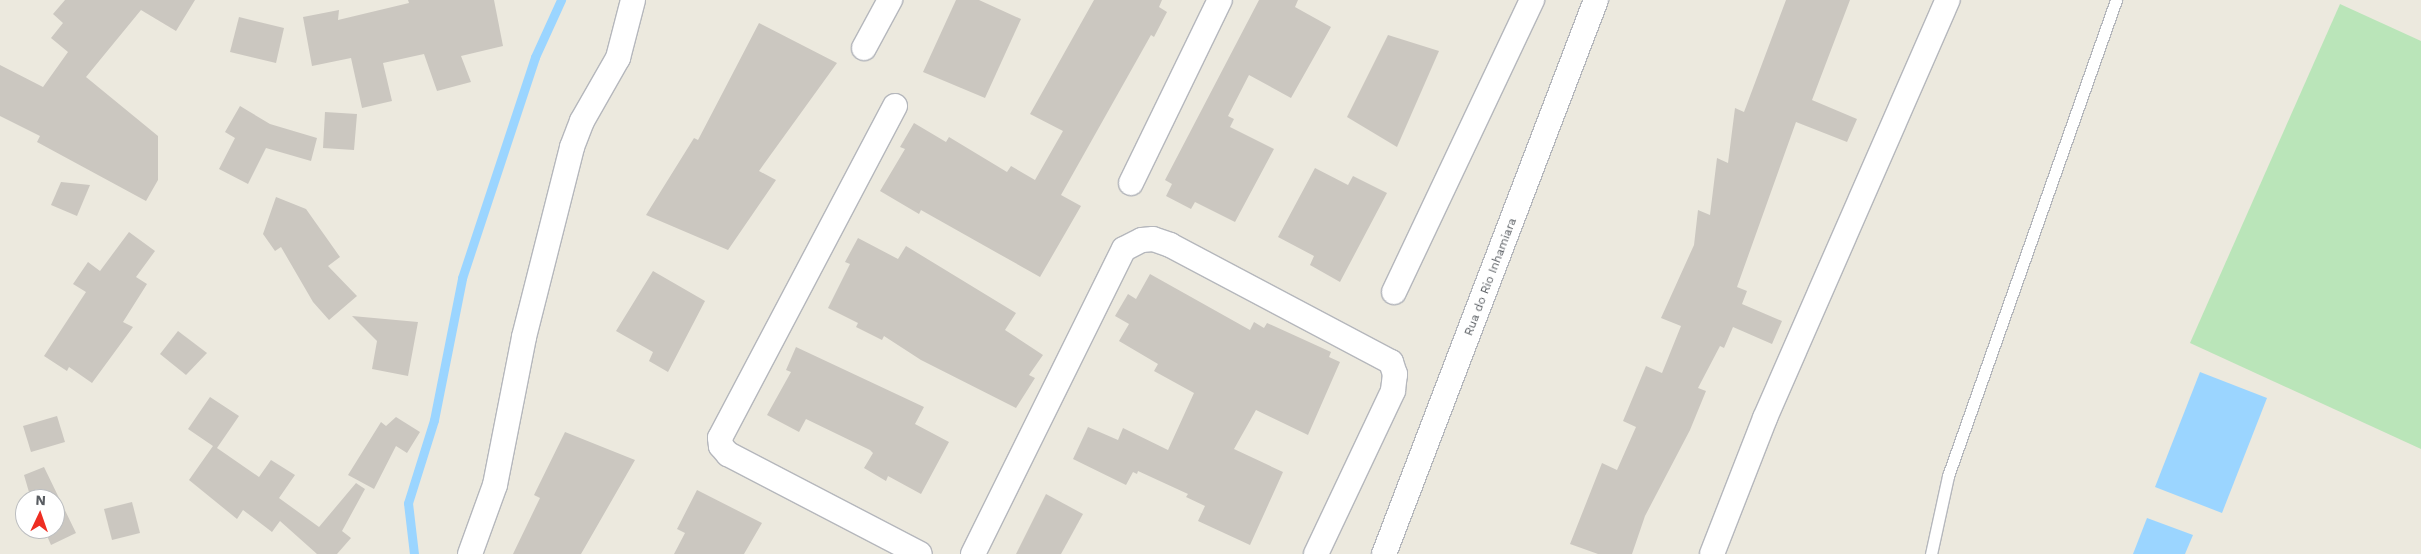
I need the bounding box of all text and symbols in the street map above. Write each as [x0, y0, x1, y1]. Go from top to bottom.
street label: Rua do Rio Inhamiara [1462, 216, 1520, 338]
north arrow [15, 489, 65, 539]
text: N [35, 492, 46, 508]

